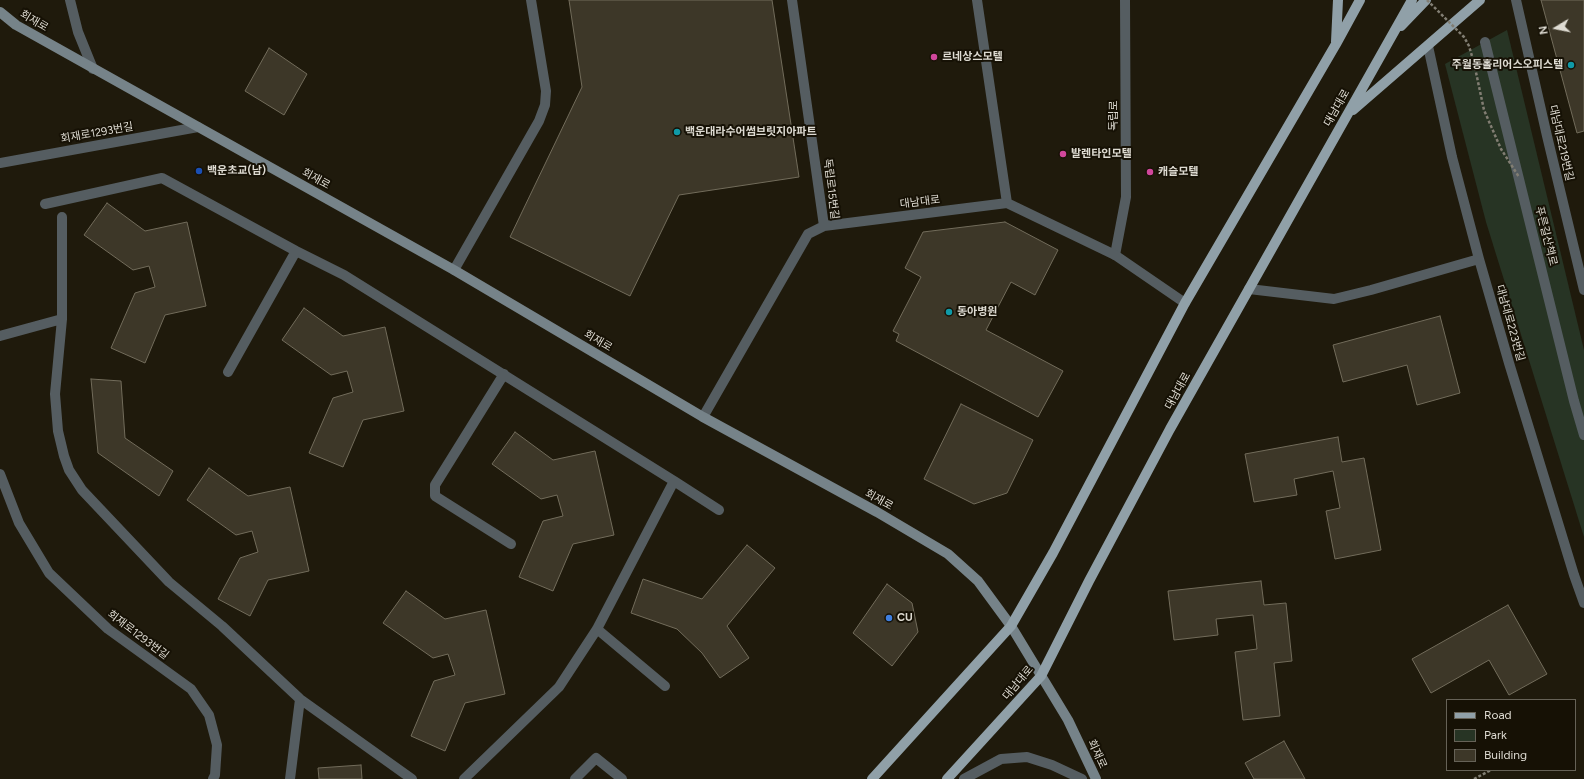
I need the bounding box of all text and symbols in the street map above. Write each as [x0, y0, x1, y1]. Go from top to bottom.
street label: 회재로 [18, 8, 50, 34]
north arrow [1536, 8, 1576, 48]
text: N [1537, 25, 1551, 36]
place label: 르네상스모텔 [942, 50, 1003, 64]
marker: 르네상스모텔 [929, 52, 939, 62]
place label: 주월동홀리어스오피스텔 [1452, 58, 1563, 72]
marker: 주월동홀리어스오피스텔 [1566, 60, 1576, 70]
street label: 대남대로 [1321, 87, 1353, 129]
street label: 독립로 [1107, 101, 1121, 131]
street label: 대남대로219번길 [1546, 104, 1576, 182]
street label: 회재로1293번길 [60, 120, 134, 146]
place label: 백운대라수어썸브릿지아파트 [685, 125, 817, 139]
marker: 백운대라수어썸브릿지아파트 [672, 127, 682, 137]
place label: 발렌타인모텔 [1071, 147, 1132, 161]
marker: 발렌타인모텔 [1058, 149, 1068, 159]
street label: 독립로15번길 [821, 158, 841, 220]
place label: 백운초교(남) [207, 164, 266, 178]
place label: 캐슬모텔 [1158, 165, 1198, 179]
marker: 백운초교(남) [194, 166, 204, 176]
street label: 회재로 [300, 166, 332, 192]
marker: 캐슬모텔 [1145, 167, 1155, 177]
street label: 대남대로 [899, 193, 941, 211]
street label: 푸른길산책로 [1532, 205, 1560, 267]
street label: 대남대로223번길 [1493, 283, 1527, 363]
place label: 동아병원 [957, 305, 997, 319]
marker: 동아병원 [944, 307, 954, 317]
street label: 회재로 [582, 328, 614, 354]
street label: 대남대로 [1162, 370, 1194, 412]
street label: 회재로 [863, 487, 895, 513]
street label: 회재로1293번길 [105, 608, 171, 662]
place label: CU [897, 611, 913, 625]
marker: CU [884, 613, 894, 623]
street label: 대남대로 [1000, 663, 1036, 703]
legend [1446, 699, 1576, 771]
text: Road [1484, 708, 1512, 722]
text: Park [1484, 728, 1507, 742]
street label: 회재로 [1085, 737, 1109, 771]
text: Building [1484, 748, 1527, 762]

